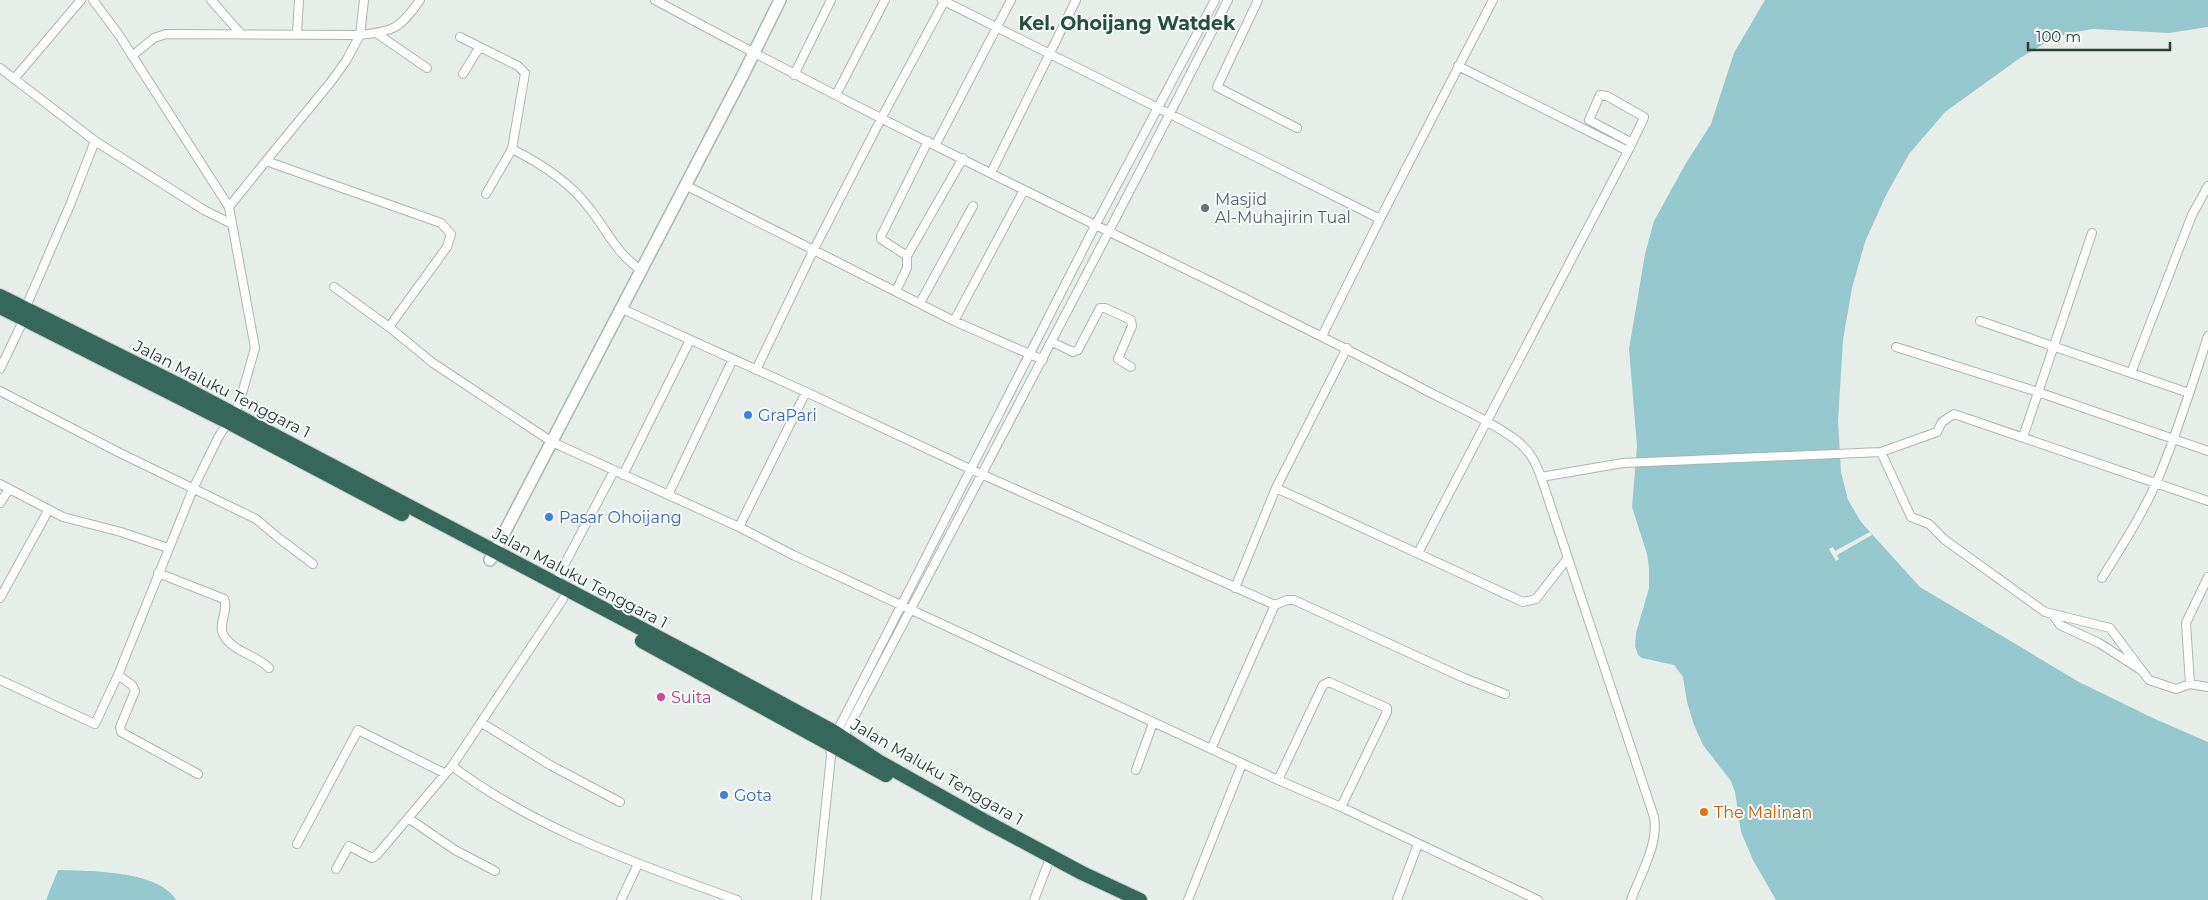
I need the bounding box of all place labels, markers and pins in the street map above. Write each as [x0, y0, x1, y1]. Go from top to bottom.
place label: Masjid Al-Muhajirin Tual [1215, 190, 1351, 227]
marker: Masjid Al-Muhajirin Tual [1199, 202, 1211, 214]
place label: GraPari [758, 406, 817, 425]
marker: GraPari [742, 409, 754, 421]
place label: Pasar Ohoijang [559, 508, 682, 527]
marker: Pasar Ohoijang [543, 511, 555, 523]
place label: Suita [671, 688, 711, 707]
marker: Suita [655, 691, 667, 703]
place label: Gota [734, 786, 772, 805]
marker: Gota [718, 789, 730, 801]
place label: The Malinan [1714, 803, 1812, 822]
marker: The Malinan [1698, 806, 1710, 818]

